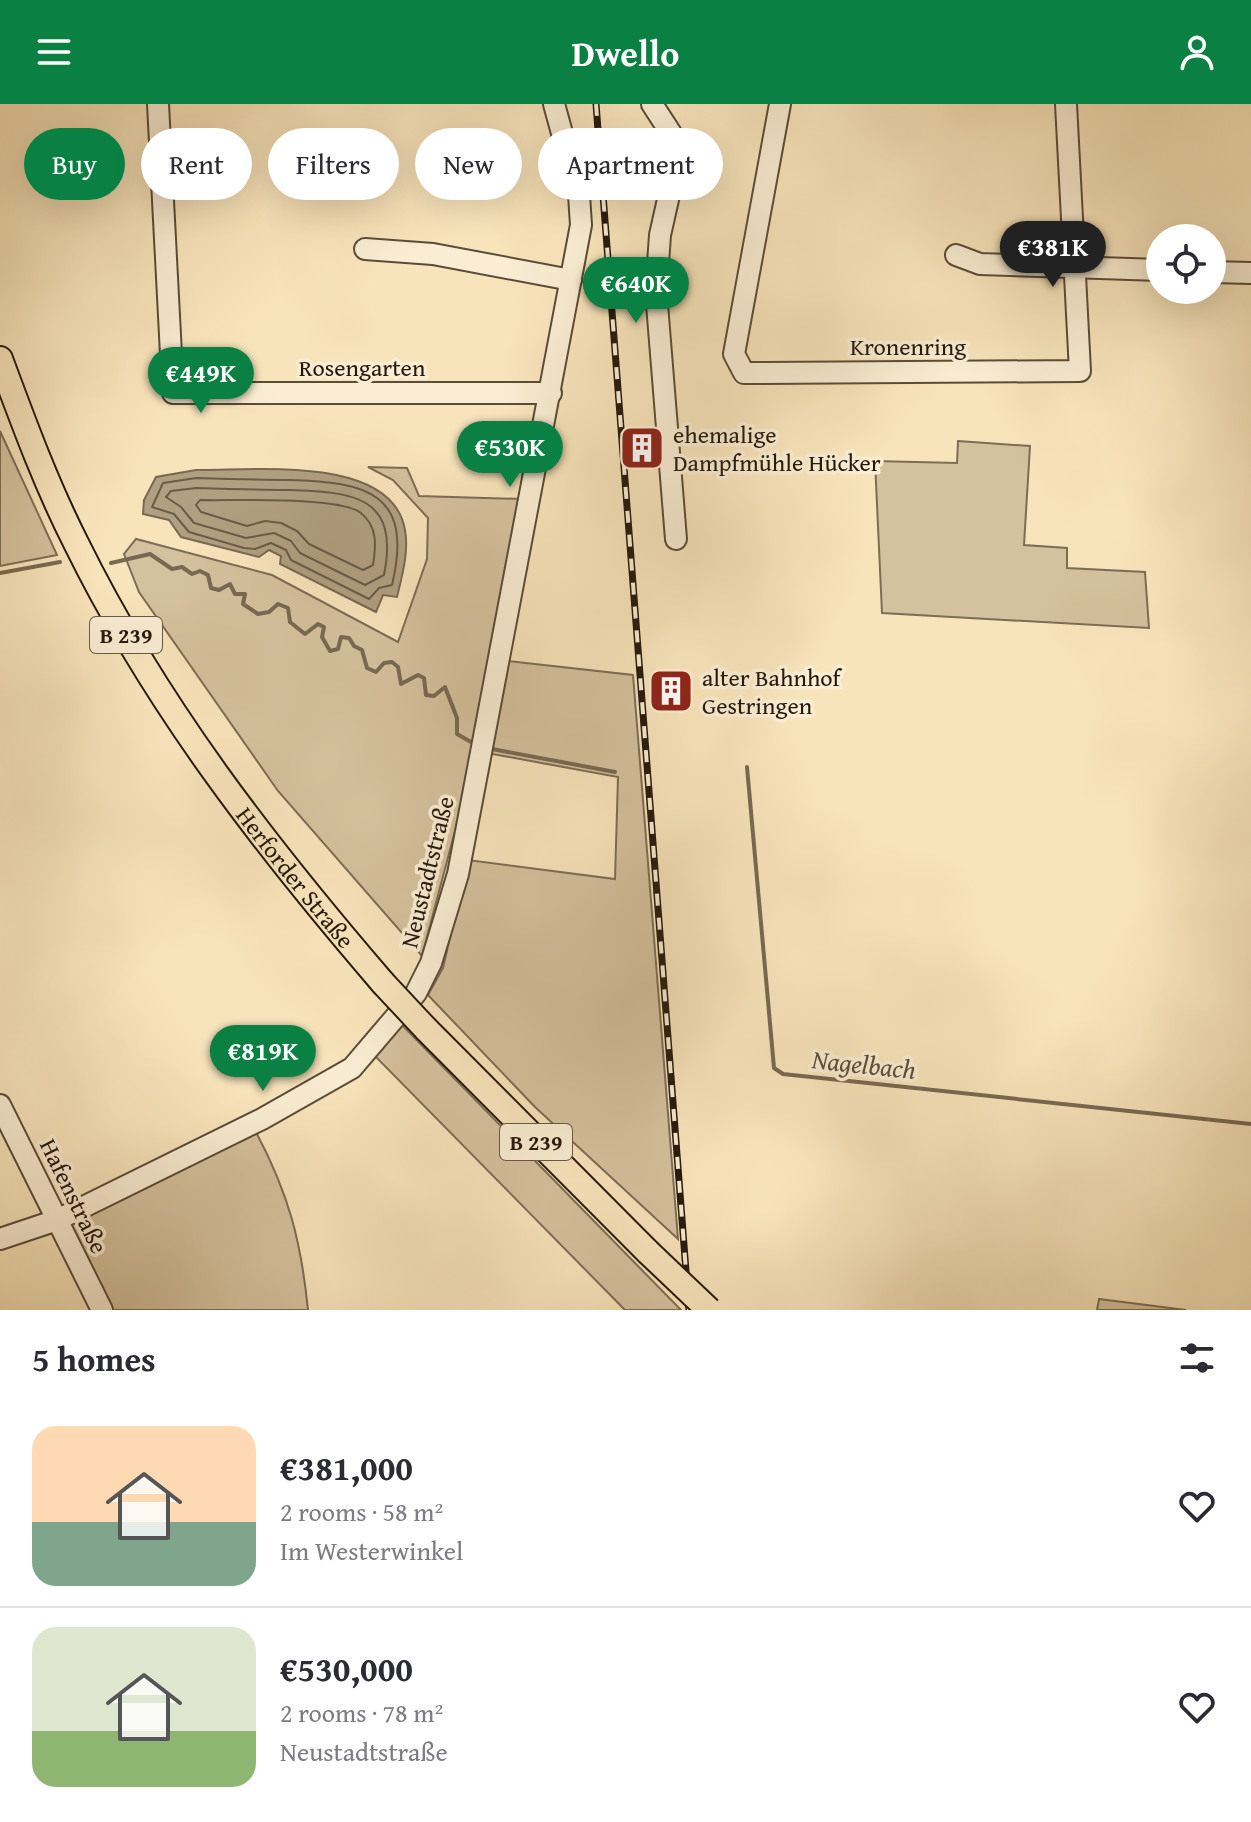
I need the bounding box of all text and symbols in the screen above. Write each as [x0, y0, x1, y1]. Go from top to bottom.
text: Dwello [572, 26, 679, 79]
icon: menu [32, 30, 76, 74]
icon: person [1175, 30, 1219, 74]
chip: Buy [24, 128, 125, 200]
chip: Rent [141, 128, 252, 200]
chip: Filters [268, 128, 399, 200]
chip: New [415, 128, 522, 200]
chip: Apartment [538, 128, 723, 200]
pin: €381K [997, 221, 1109, 289]
map controls [1146, 224, 1226, 304]
button: locate [1146, 224, 1226, 304]
text: €381K [1018, 227, 1088, 266]
pin: €640K [580, 257, 692, 325]
text: €640K [601, 263, 671, 302]
street label: Kronenring [850, 329, 966, 364]
pin: €449K [145, 347, 257, 415]
street label: Rosengarten [299, 350, 426, 385]
text: €449K [166, 353, 236, 392]
place label: ehemalige Dampfmühle Hücker [673, 417, 881, 480]
pin: €530K [454, 421, 566, 489]
building icon: ehemalige Dampfmühle Hücker [618, 424, 666, 472]
text: €530K [475, 427, 545, 466]
road number: B 239 [90, 617, 162, 653]
place label: alter Bahnhof Gestringen [702, 660, 843, 723]
building icon: alter Bahnhof Gestringen [647, 667, 695, 715]
street label: Neustadtstraße [391, 793, 463, 951]
street label: Herforder Straße [228, 799, 363, 955]
pin: €819K [207, 1025, 319, 1093]
text: €819K [228, 1031, 298, 1070]
water label: Nagelbach [809, 1039, 918, 1089]
road number: B 239 [500, 1124, 572, 1160]
street label: Hafenstraße [31, 1133, 117, 1259]
text: 5 homes [32, 1334, 156, 1383]
icon: filters [1175, 1336, 1219, 1380]
text: €381,000 [280, 1443, 413, 1492]
icon: home [96, 1458, 192, 1554]
icon: heart [1175, 1484, 1219, 1528]
text: 2 rooms · 58 m² [280, 1492, 443, 1531]
text: Im Westerwinkel [280, 1531, 463, 1570]
text: €530,000 [280, 1644, 413, 1693]
icon: home [96, 1659, 192, 1755]
icon: heart [1175, 1685, 1219, 1729]
text: 2 rooms · 78 m² [280, 1693, 443, 1732]
text: Neustadtstraße [280, 1732, 448, 1771]

